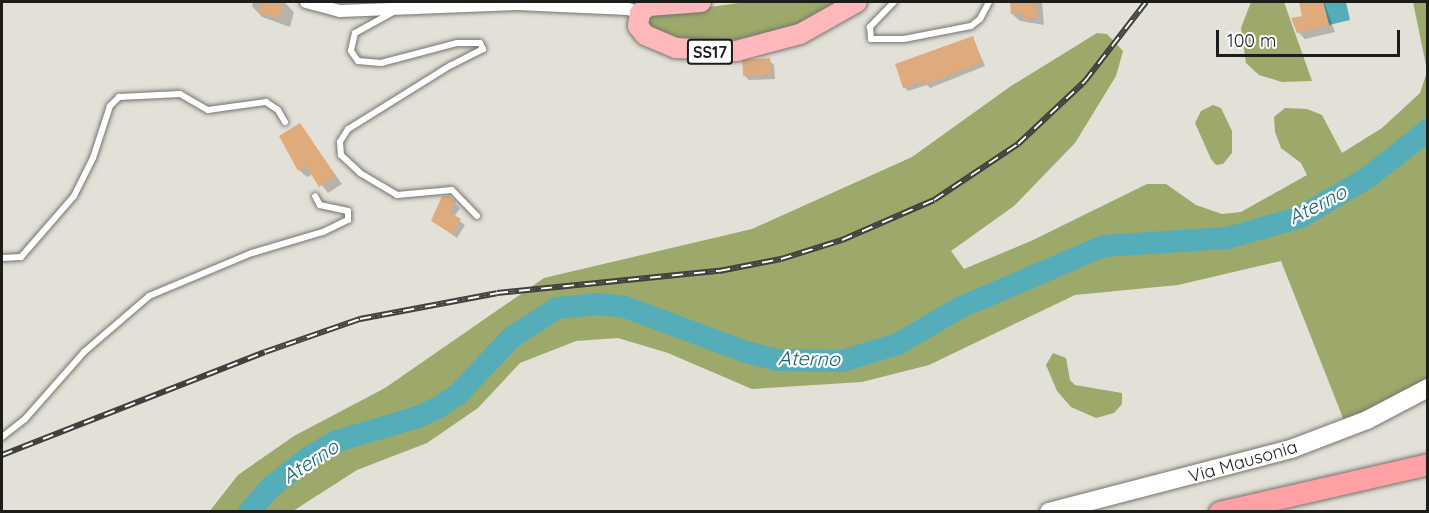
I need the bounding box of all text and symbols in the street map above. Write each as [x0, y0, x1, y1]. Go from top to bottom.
scale bar [1219, 18, 1404, 56]
text: 100 m [1227, 29, 1276, 52]
road number: SS17 [686, 39, 734, 65]
water label: Aterno [1284, 179, 1350, 229]
water label: Aterno [778, 345, 840, 371]
water label: Aterno [277, 434, 343, 488]
street label: Via Mausonia [1186, 436, 1300, 488]

